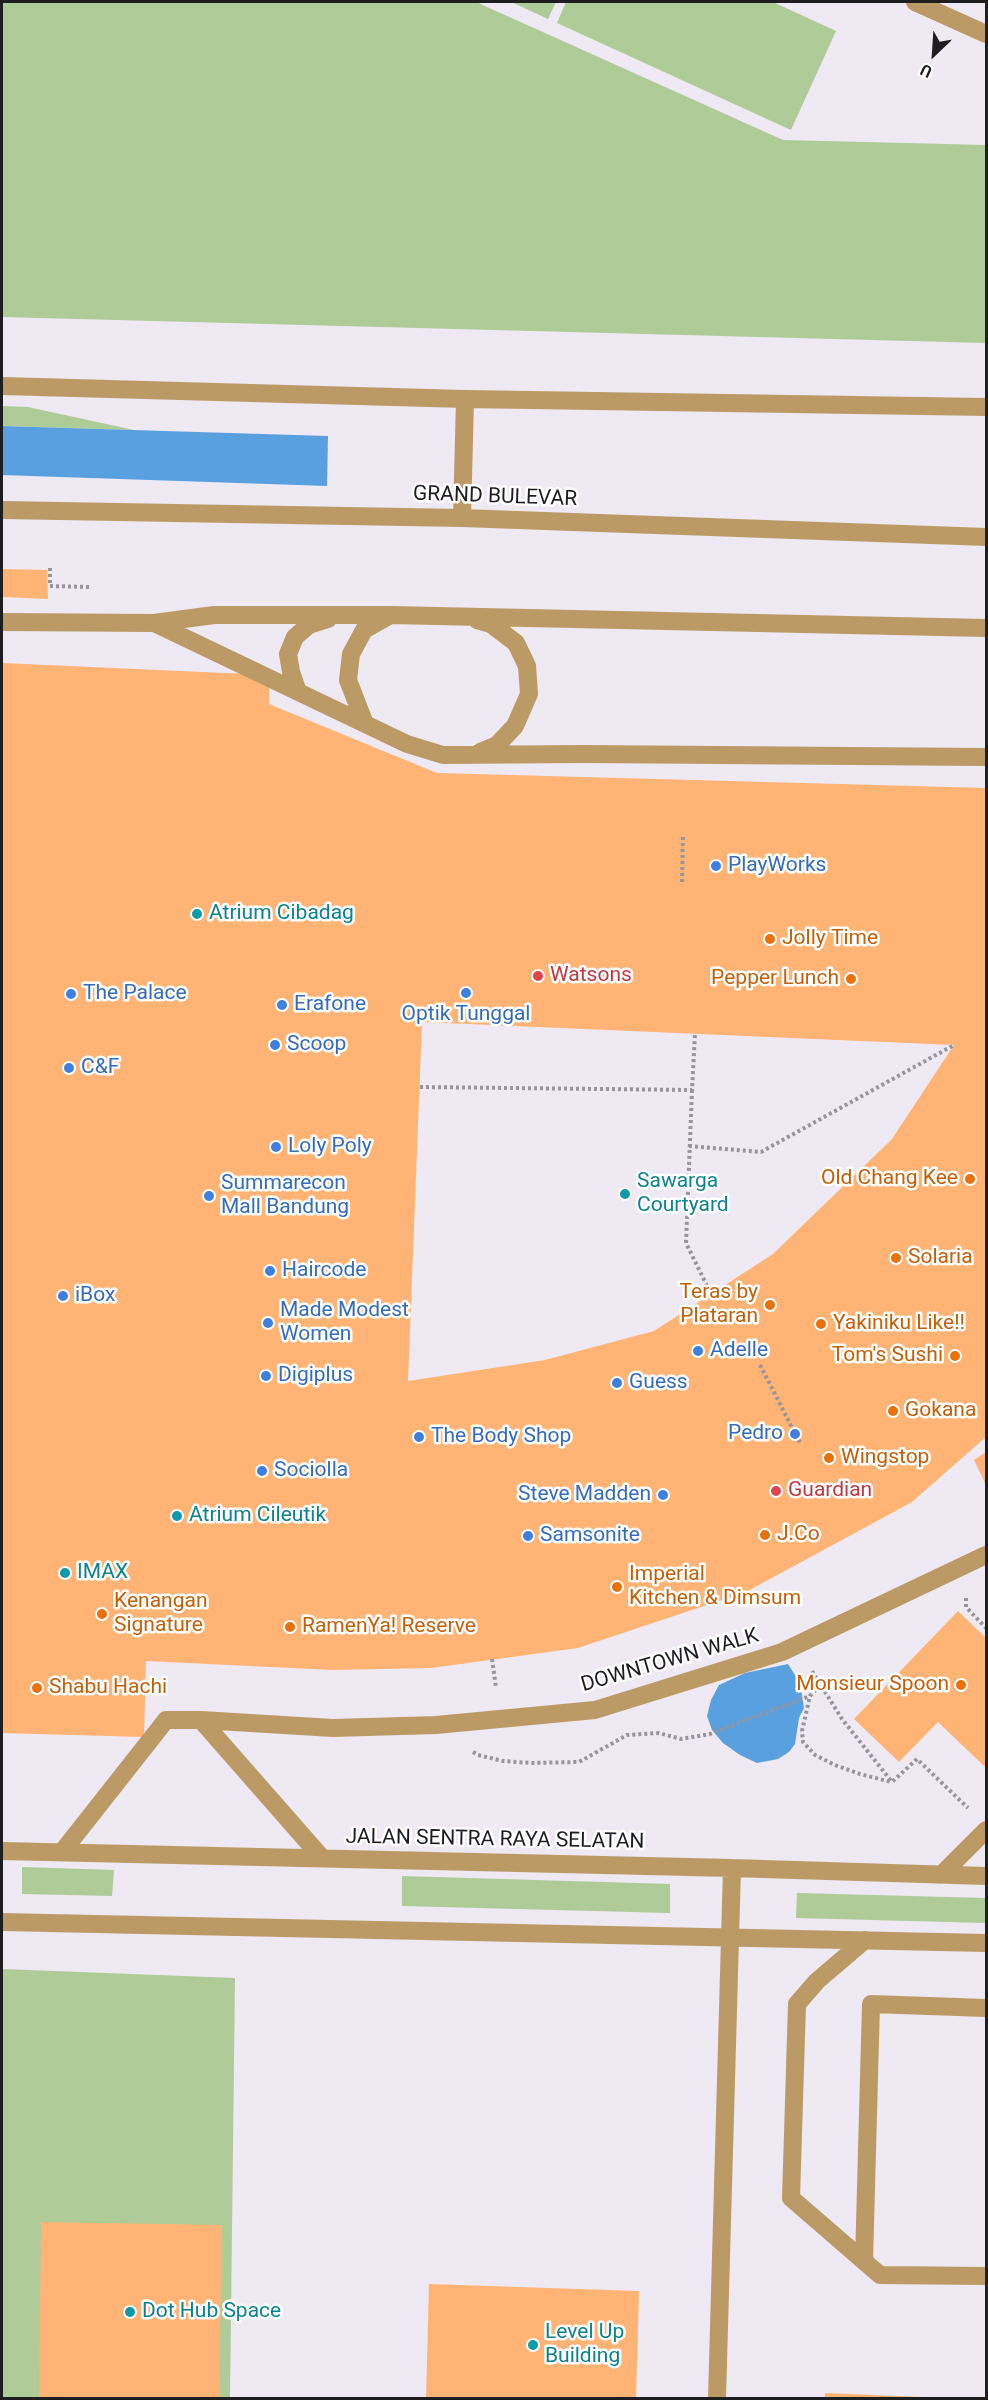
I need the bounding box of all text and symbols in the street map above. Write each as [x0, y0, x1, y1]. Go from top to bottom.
north arrow [904, 24, 964, 84]
text: U [917, 60, 935, 82]
street label: GRAND BULEVAR [413, 482, 577, 512]
place label: PlayWorks [728, 853, 826, 879]
marker: PlayWorks [709, 859, 723, 873]
place label: Atrium Cibadag [209, 901, 354, 927]
marker: Atrium Cibadag [190, 907, 204, 921]
place label: Jolly Time [782, 926, 878, 952]
marker: Jolly Time [763, 932, 777, 946]
place label: Watsons [550, 963, 632, 989]
place label: Pepper Lunch [711, 966, 839, 992]
marker: Watsons [531, 969, 545, 983]
marker: Pepper Lunch [844, 972, 858, 986]
place label: The Palace [83, 981, 187, 1007]
marker: Optik Tunggal [459, 986, 473, 1000]
marker: The Palace [64, 987, 78, 1001]
place label: Erafone [294, 992, 366, 1018]
marker: Erafone [275, 998, 289, 1012]
place label: Optik Tunggal [402, 1002, 530, 1028]
place label: Scoop [287, 1032, 346, 1058]
marker: Scoop [268, 1038, 282, 1052]
place label: C&F [81, 1055, 119, 1081]
marker: C&F [62, 1061, 76, 1075]
place label: Loly Poly [288, 1134, 372, 1160]
marker: Loly Poly [269, 1140, 283, 1154]
place label: Old Chang Kee [821, 1166, 958, 1192]
place label: Sawarga Courtyard [637, 1169, 729, 1219]
place label: Summarecon Mall Bandung [221, 1171, 349, 1221]
marker: Old Chang Kee [963, 1172, 977, 1186]
marker: Sawarga Courtyard [618, 1187, 632, 1201]
marker: Summarecon Mall Bandung [202, 1189, 216, 1203]
place label: Solaria [908, 1245, 973, 1271]
marker: Solaria [889, 1251, 903, 1265]
place label: Haircode [282, 1258, 366, 1284]
marker: Haircode [263, 1264, 277, 1278]
place label: Teras by Plataran [680, 1280, 758, 1330]
place label: iBox [75, 1283, 115, 1309]
marker: iBox [56, 1289, 70, 1303]
place label: Made Modest Women [280, 1298, 409, 1348]
marker: Teras by Plataran [763, 1298, 777, 1312]
place label: Yakiniku Like!! [833, 1311, 965, 1337]
marker: Made Modest Women [261, 1316, 275, 1330]
marker: Yakiniku Like!! [814, 1317, 828, 1331]
place label: Adelle [710, 1338, 768, 1364]
place label: Tom's Sushi [832, 1343, 943, 1369]
marker: Adelle [691, 1344, 705, 1358]
marker: Tom's Sushi [948, 1349, 962, 1363]
place label: Digiplus [278, 1363, 353, 1389]
marker: Digiplus [259, 1369, 273, 1383]
place label: Guess [629, 1370, 688, 1396]
marker: Guess [610, 1376, 624, 1390]
place label: Gokana [905, 1398, 976, 1424]
marker: Gokana [886, 1404, 900, 1418]
place label: Pedro [728, 1421, 783, 1447]
place label: The Body Shop [431, 1424, 571, 1450]
marker: Pedro [788, 1427, 802, 1441]
marker: The Body Shop [412, 1430, 426, 1444]
place label: Wingstop [841, 1445, 929, 1471]
marker: Wingstop [822, 1451, 836, 1465]
place label: Sociolla [274, 1458, 348, 1484]
marker: Sociolla [255, 1464, 269, 1478]
place label: Guardian [788, 1478, 872, 1504]
place label: Steve Madden [518, 1482, 651, 1508]
marker: Guardian [769, 1484, 783, 1498]
marker: Steve Madden [656, 1488, 670, 1502]
place label: Atrium Cileutik [189, 1503, 326, 1529]
marker: Atrium Cileutik [170, 1509, 184, 1523]
place label: J.Co [777, 1522, 820, 1548]
place label: Samsonite [540, 1523, 640, 1549]
marker: J.Co [758, 1528, 772, 1542]
marker: Samsonite [521, 1529, 535, 1543]
place label: IMAX [77, 1560, 128, 1586]
place label: Imperial Kitchen & Dimsum [629, 1562, 801, 1612]
marker: IMAX [58, 1566, 72, 1580]
marker: Imperial Kitchen & Dimsum [610, 1580, 624, 1594]
place label: Kenangan Signature [114, 1589, 207, 1639]
marker: Kenangan Signature [95, 1607, 109, 1621]
place label: RamenYa! Reserve [302, 1614, 476, 1640]
marker: RamenYa! Reserve [283, 1620, 297, 1634]
street label: DOWNTOWN WALK [578, 1624, 762, 1698]
place label: Monsieur Spoon [796, 1672, 949, 1698]
place label: Shabu Hachi [49, 1675, 167, 1701]
marker: Monsieur Spoon [954, 1678, 968, 1692]
marker: Shabu Hachi [30, 1681, 44, 1695]
street label: JALAN SENTRA RAYA SELATAN [345, 1825, 645, 1855]
place label: Dot Hub Space [142, 2299, 281, 2325]
marker: Dot Hub Space [123, 2305, 137, 2319]
place label: Level Up Building [545, 2320, 624, 2370]
marker: Level Up Building [526, 2338, 540, 2352]

